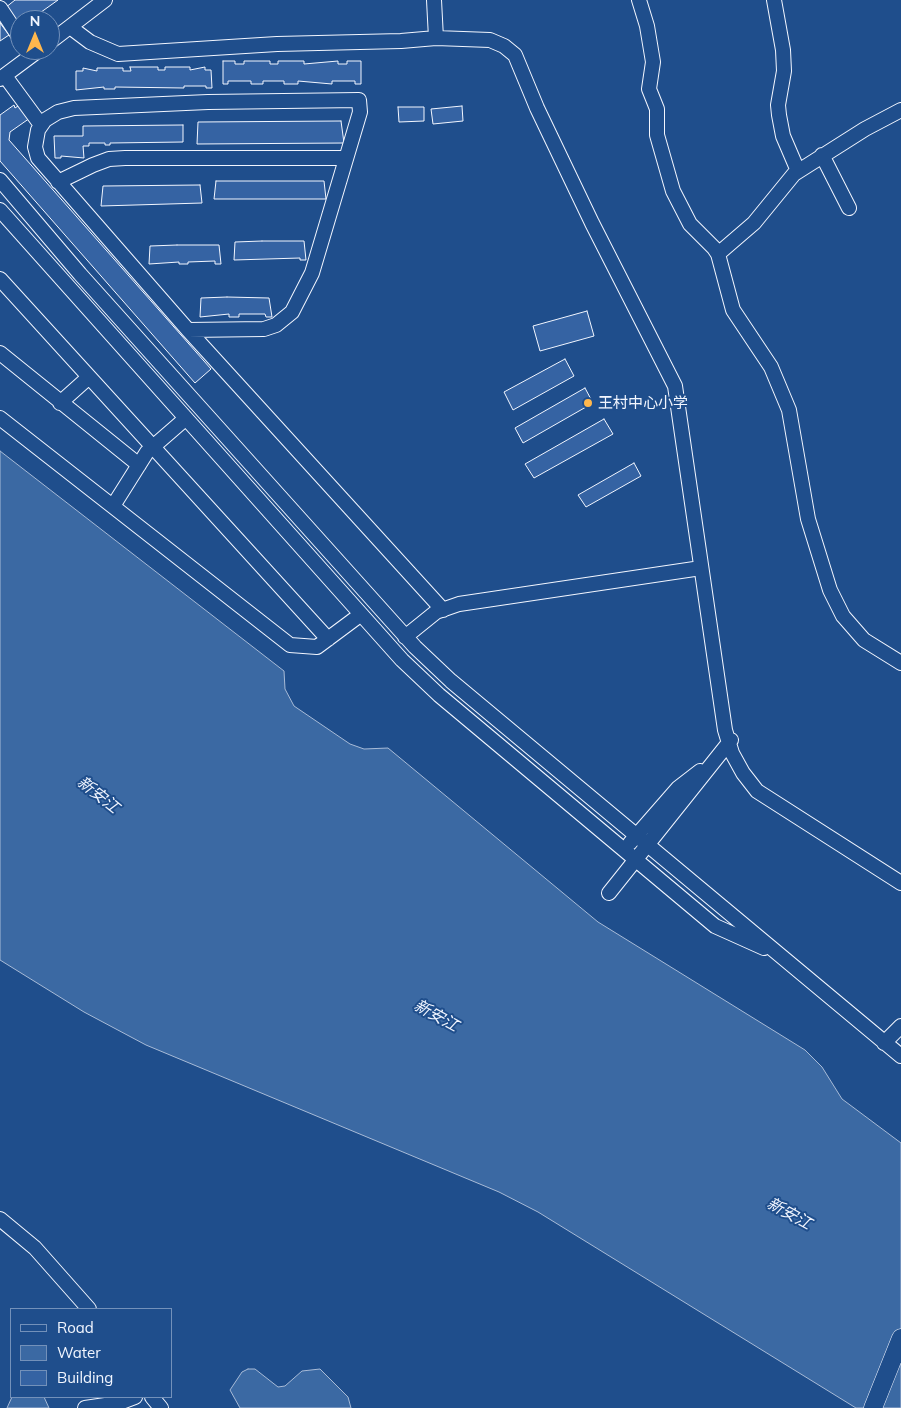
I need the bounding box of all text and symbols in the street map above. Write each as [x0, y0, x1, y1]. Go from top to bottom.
north arrow [10, 10, 60, 60]
text: N [30, 12, 40, 30]
place label: 王村中心小学 [598, 394, 688, 412]
marker: 王村中心小学 [582, 397, 594, 409]
water label: 新安江 [73, 772, 123, 818]
water label: 新安江 [410, 996, 462, 1036]
water label: 新安江 [763, 1194, 815, 1234]
legend [10, 1308, 172, 1398]
text: Road [57, 1318, 94, 1337]
text: Water [57, 1343, 101, 1362]
text: Building [57, 1368, 113, 1387]

